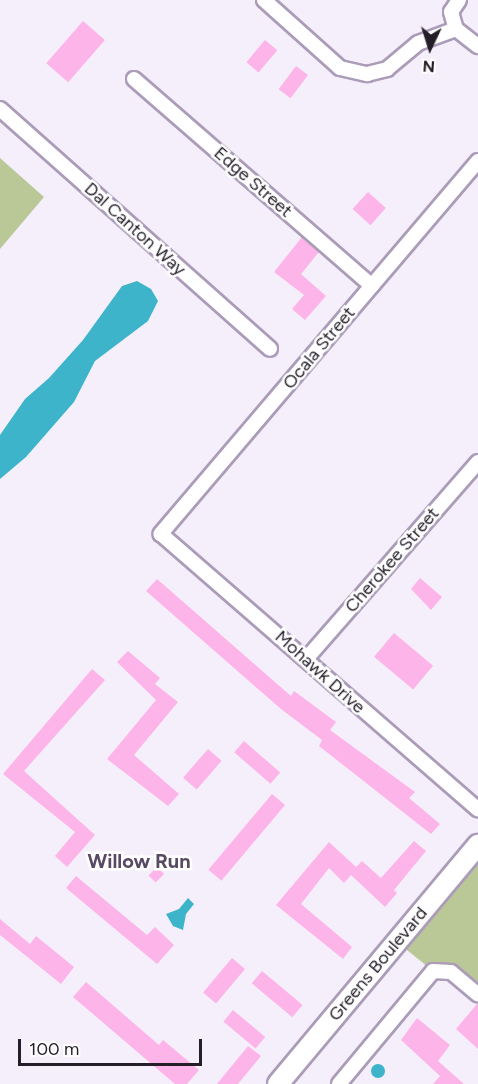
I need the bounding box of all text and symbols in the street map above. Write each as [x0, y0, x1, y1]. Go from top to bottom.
north arrow [400, 18, 460, 78]
text: N [422, 57, 436, 76]
street label: Edge Street [210, 142, 296, 222]
street label: Dal Canton Way [80, 178, 190, 280]
street label: Ocala Street [278, 302, 360, 394]
street label: Cherokee Street [340, 503, 444, 617]
street label: Mohawk Drive [271, 626, 369, 718]
district label: Willow Run [87, 849, 191, 873]
street label: Greens Boulevard [324, 903, 432, 1025]
scale bar [21, 1027, 206, 1065]
text: 100 m [29, 1038, 79, 1060]

